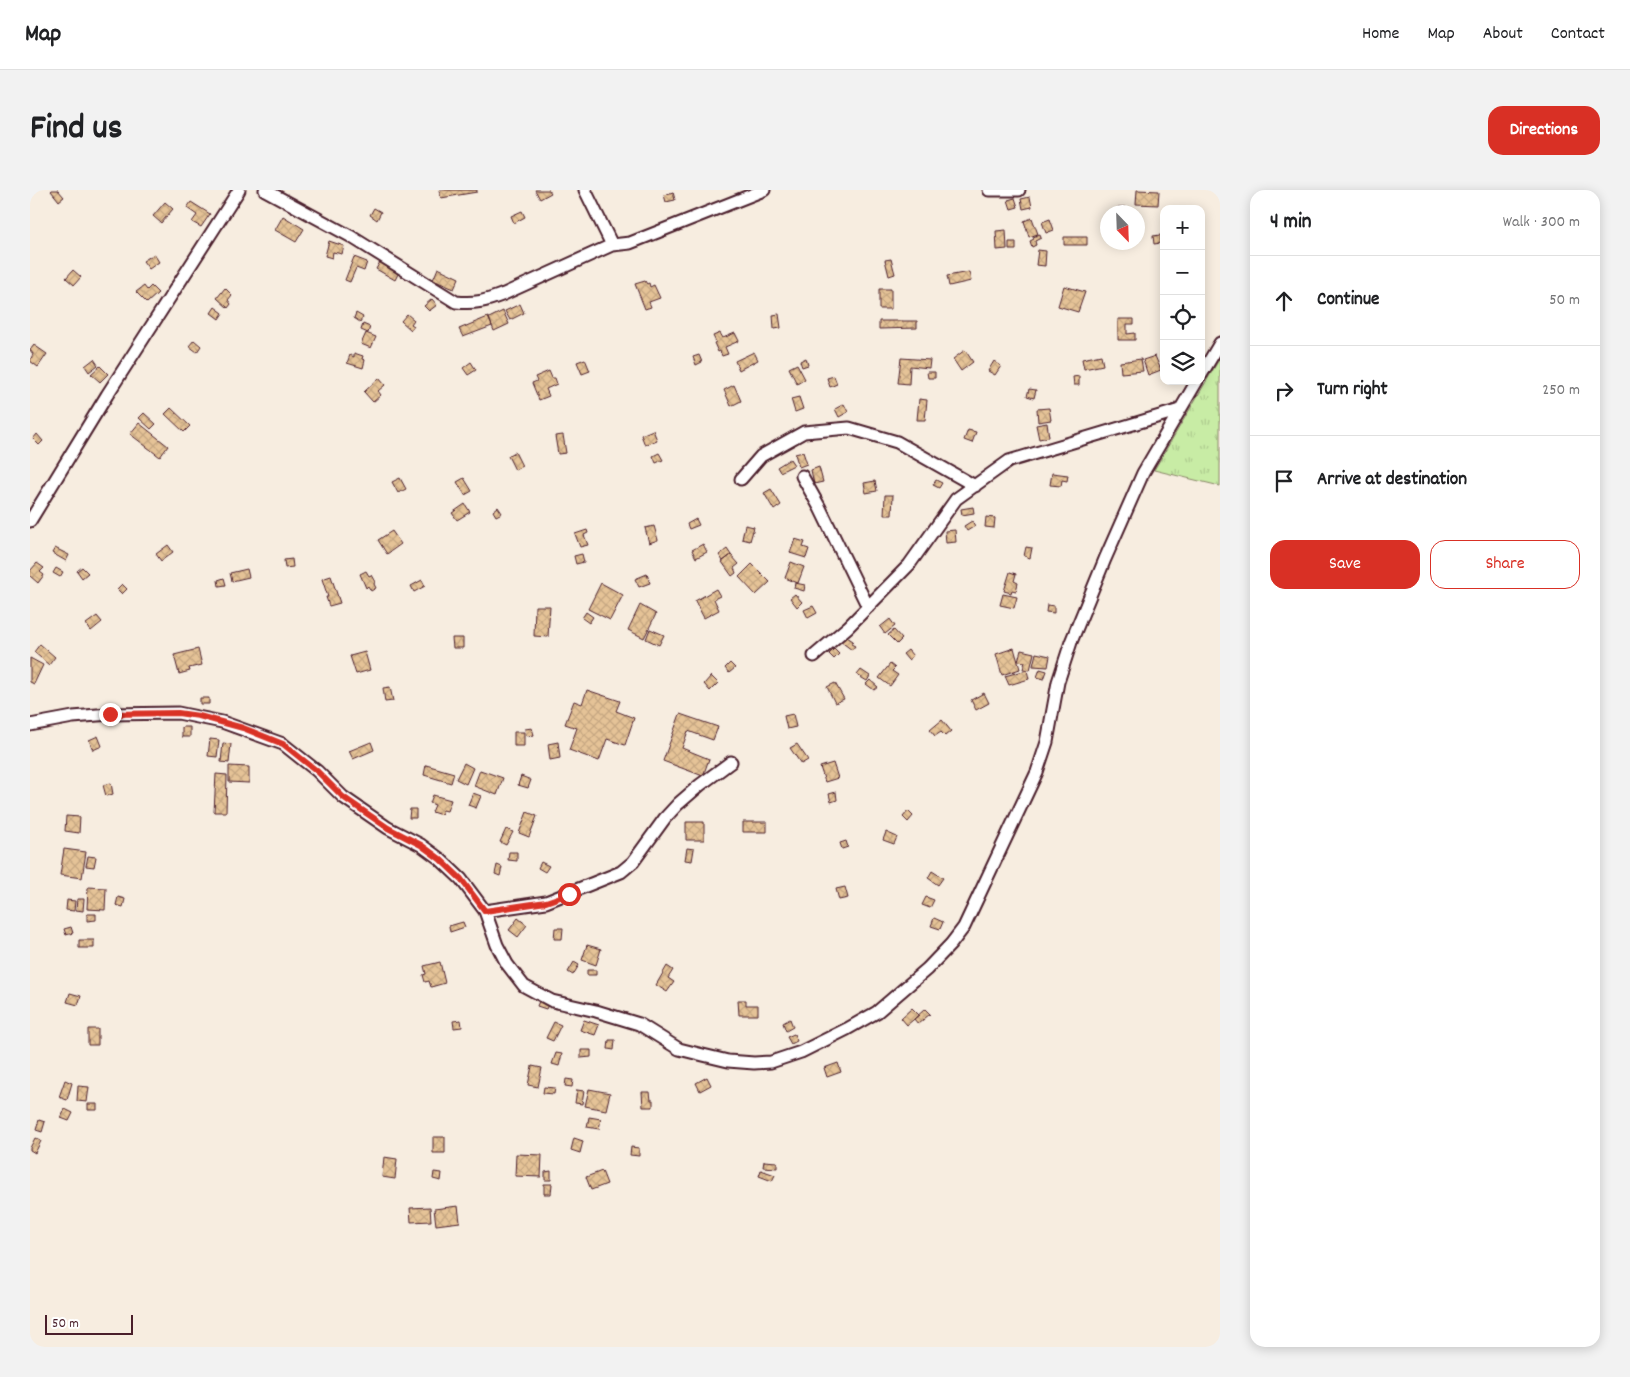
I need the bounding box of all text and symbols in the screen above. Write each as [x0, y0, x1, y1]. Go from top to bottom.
text: Map [25, 18, 61, 52]
text: Home [1362, 22, 1399, 47]
text: Map [1427, 22, 1455, 47]
text: About [1483, 22, 1523, 47]
text: Contact [1551, 22, 1605, 47]
text: Find us [30, 105, 122, 155]
button: Directions [1488, 106, 1600, 155]
north arrow [1100, 205, 1145, 250]
map controls [1160, 205, 1205, 385]
button: + [1160, 205, 1205, 250]
text: 4 min [1270, 208, 1312, 238]
text: Walk · 300 m [1503, 211, 1580, 234]
button: − [1160, 250, 1205, 295]
icon: ahead [1270, 287, 1298, 315]
text: Continue [1317, 287, 1379, 314]
text: 50 m [1549, 289, 1580, 312]
button: locate [1160, 295, 1205, 340]
button: layers [1160, 340, 1205, 385]
icon: right [1270, 377, 1298, 405]
text: Turn right [1317, 377, 1388, 404]
text: 250 m [1542, 379, 1580, 402]
icon: arrive [1270, 467, 1298, 495]
text: Arrive at destination [1317, 467, 1467, 494]
button: Save [1270, 540, 1420, 589]
button: Share [1430, 540, 1580, 589]
route end [99, 703, 122, 726]
route start [558, 883, 581, 906]
scale bar [45, 1312, 132, 1335]
text: 50 m [52, 1314, 79, 1334]

